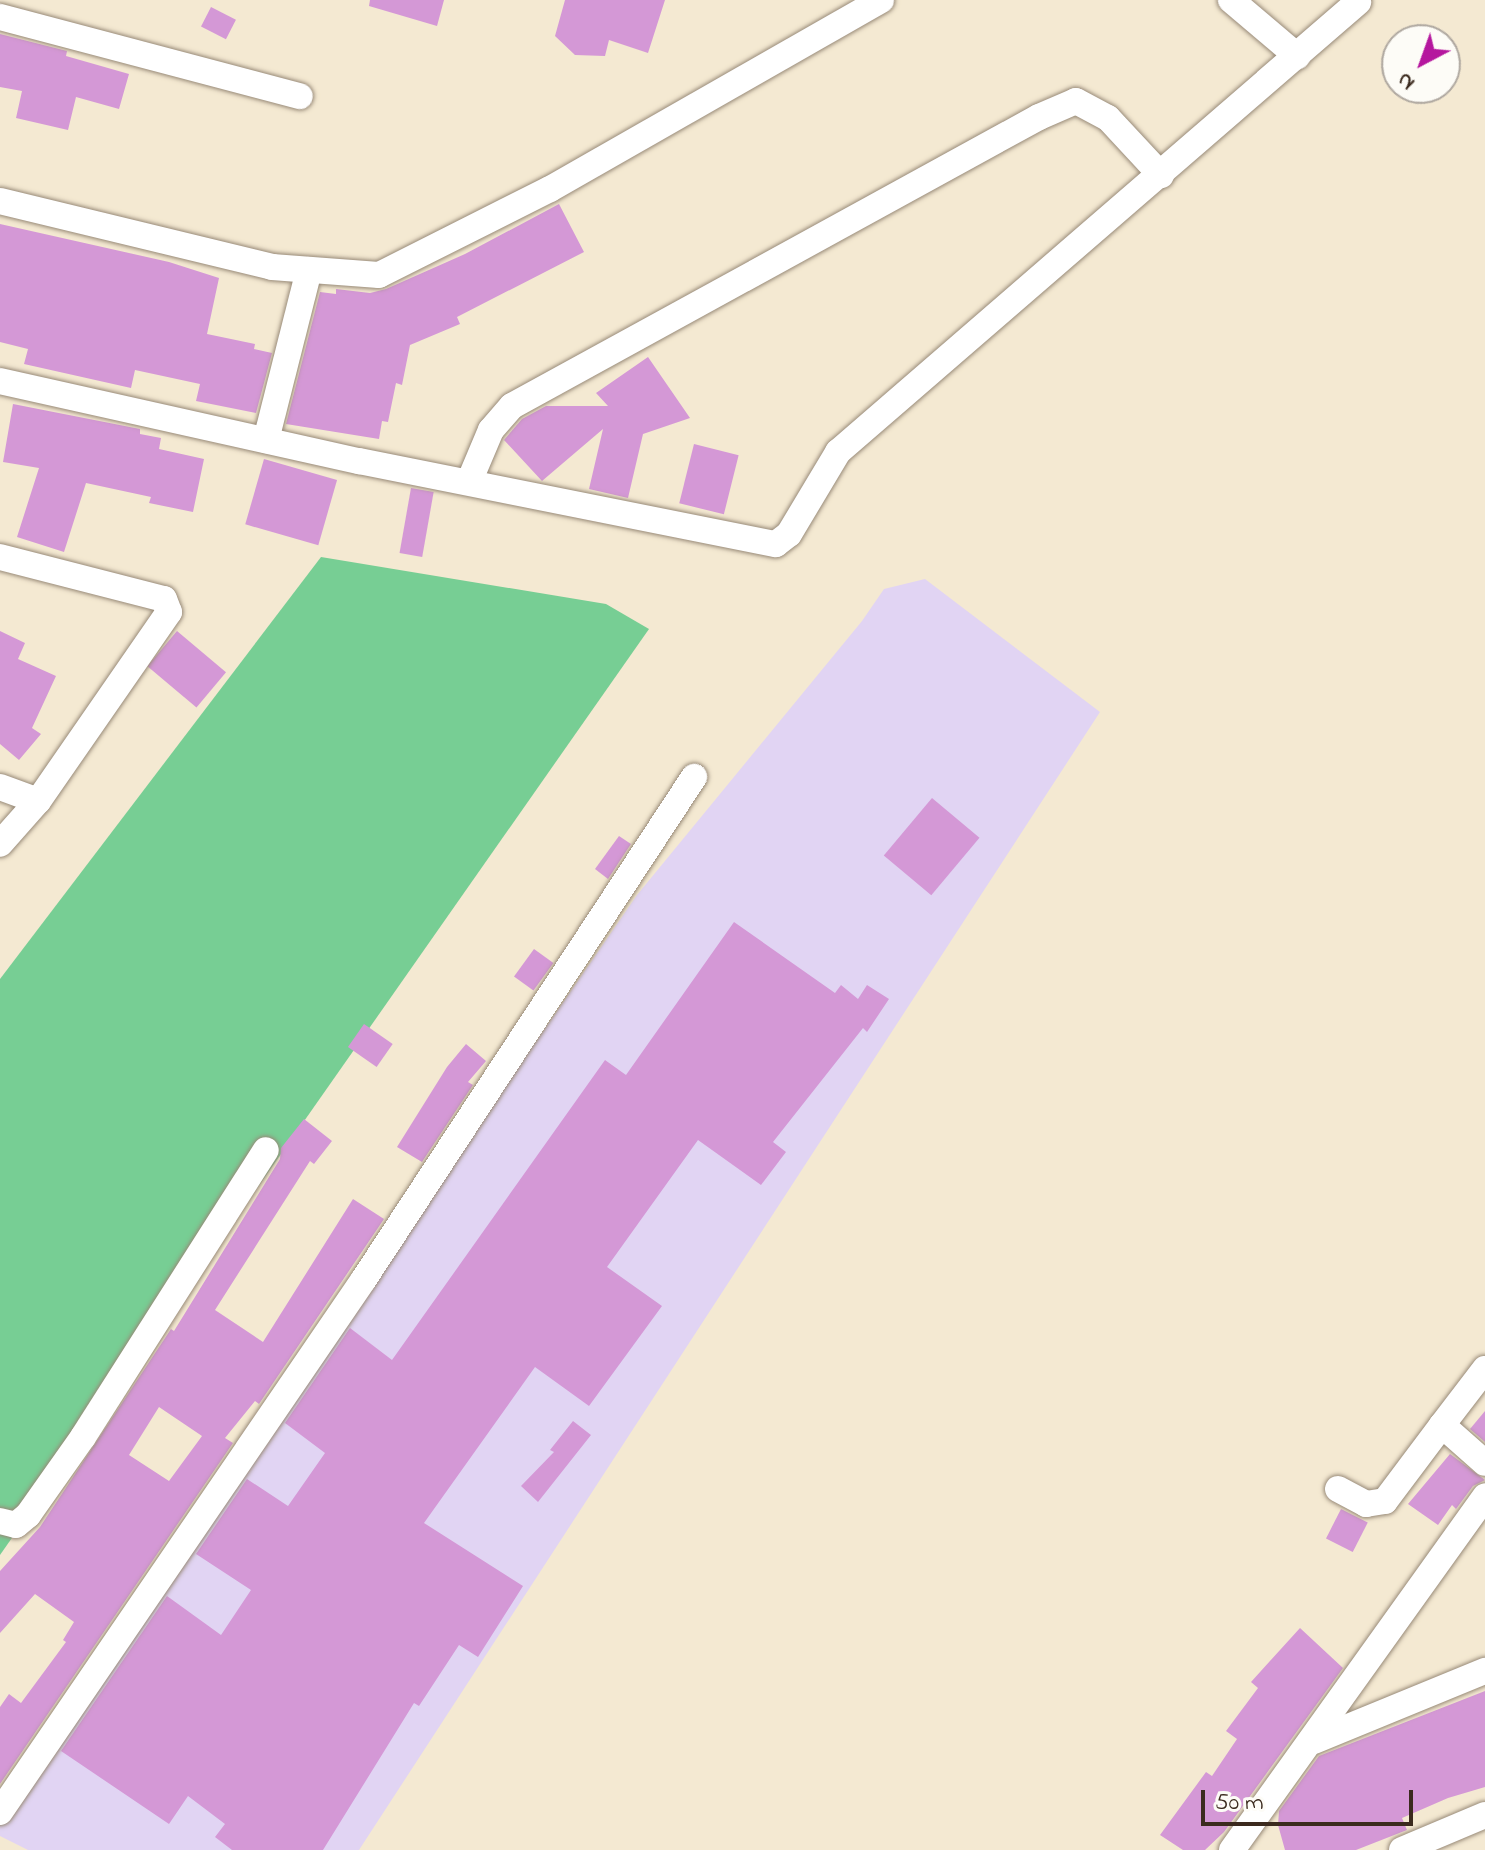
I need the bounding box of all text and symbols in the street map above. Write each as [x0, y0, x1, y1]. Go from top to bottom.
north arrow [1381, 24, 1461, 104]
text: N [1390, 64, 1423, 98]
scale bar [1205, 1774, 1417, 1824]
text: 50 m [1215, 1786, 1264, 1821]

